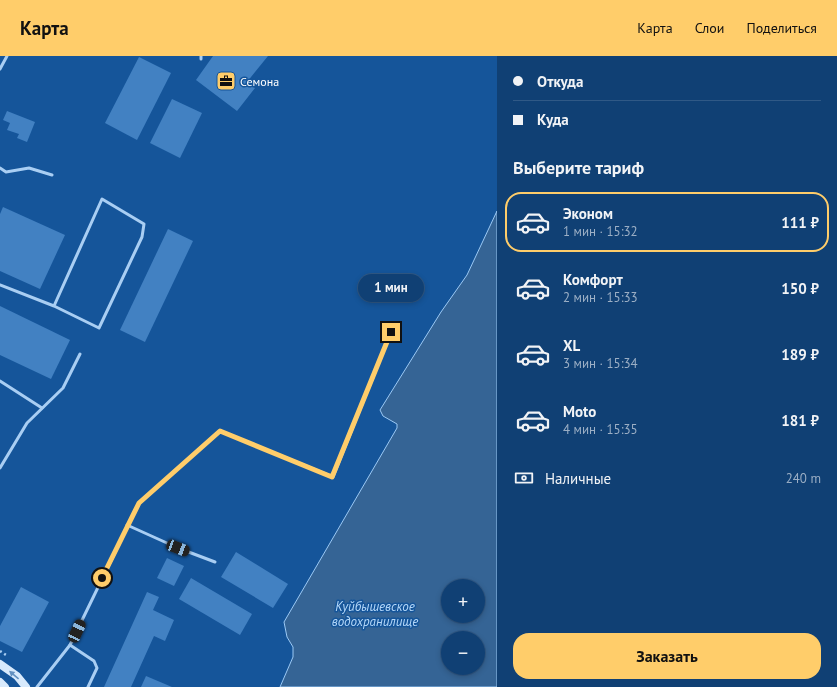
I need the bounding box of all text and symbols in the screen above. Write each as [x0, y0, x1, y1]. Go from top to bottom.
text: Карта [20, 16, 69, 40]
text: Карта [637, 19, 673, 37]
text: Слои [695, 19, 724, 37]
text: Поделиться [746, 19, 817, 37]
office icon: Семона [215, 70, 237, 92]
text: Откуда [537, 72, 583, 91]
place label: Семона [240, 74, 279, 89]
text: Куда [537, 110, 569, 129]
text: Выберите тариф [513, 156, 644, 179]
icon: car [515, 204, 551, 240]
text: Эконом [563, 204, 613, 223]
text: 111 ₽ [781, 213, 819, 232]
text: 1 мин · 15:32 [563, 223, 638, 240]
icon: car [515, 270, 551, 306]
text: Комфорт [563, 270, 623, 289]
callout: 1 мин [358, 274, 424, 302]
text: 1 мин [374, 279, 408, 296]
text: 150 ₽ [781, 279, 819, 298]
text: 2 мин · 15:33 [563, 289, 638, 306]
route end [382, 323, 400, 341]
icon: car [515, 336, 551, 372]
text: XL [563, 336, 580, 355]
text: 189 ₽ [781, 345, 819, 364]
text: 3 мин · 15:34 [563, 355, 638, 372]
icon: car [515, 402, 551, 438]
text: Moto [563, 402, 596, 421]
text: 181 ₽ [781, 411, 819, 430]
text: 4 мин · 15:35 [563, 421, 638, 438]
icon: cash [513, 467, 535, 489]
text: Наличные [545, 469, 611, 488]
text: 240 m [786, 470, 821, 487]
car [165, 538, 191, 558]
route start [93, 569, 111, 587]
map controls [441, 579, 485, 675]
button: + [441, 579, 485, 623]
water label: Куйбышевское водохранилище [332, 598, 418, 630]
car [66, 618, 88, 644]
button: − [441, 631, 485, 675]
button: Заказать [513, 633, 821, 679]
one-way arrow [8, 670, 19, 679]

